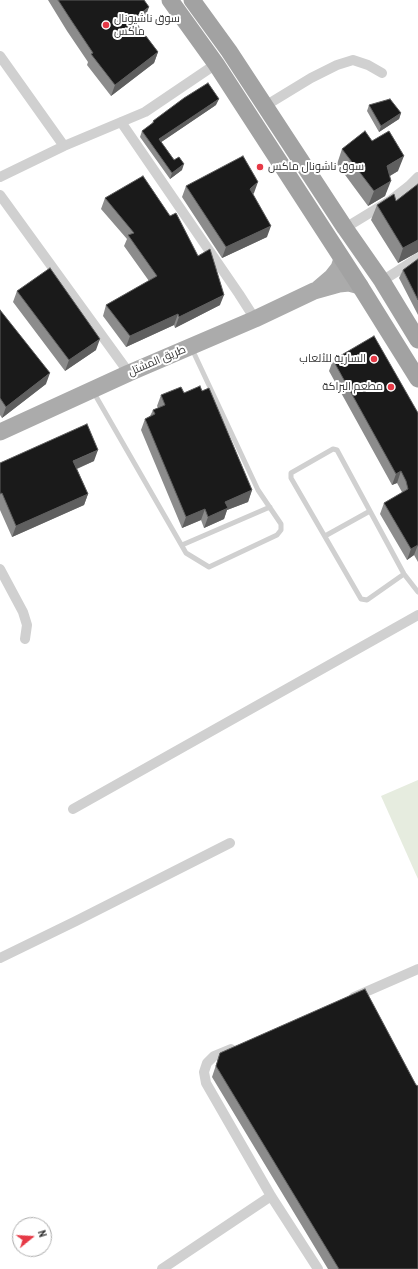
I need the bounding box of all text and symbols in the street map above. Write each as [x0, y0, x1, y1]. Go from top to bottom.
place label: سوق ناشيونال ماكس [114, 12, 180, 38]
marker: سوق ناشيونال ماكس [101, 20, 111, 30]
place label: سوق ناشونال ماكس [268, 160, 364, 174]
marker: سوق ناشونال ماكس [255, 162, 265, 172]
street label: طريق المشتل [126, 343, 188, 379]
place label: السارية للألعاب [299, 352, 366, 366]
marker: السارية للألعاب [369, 354, 379, 364]
place label: مطعم البراكة [322, 380, 383, 394]
marker: مطعم البراكة [386, 382, 396, 392]
north arrow [12, 1217, 52, 1257]
text: N [35, 1228, 50, 1239]

